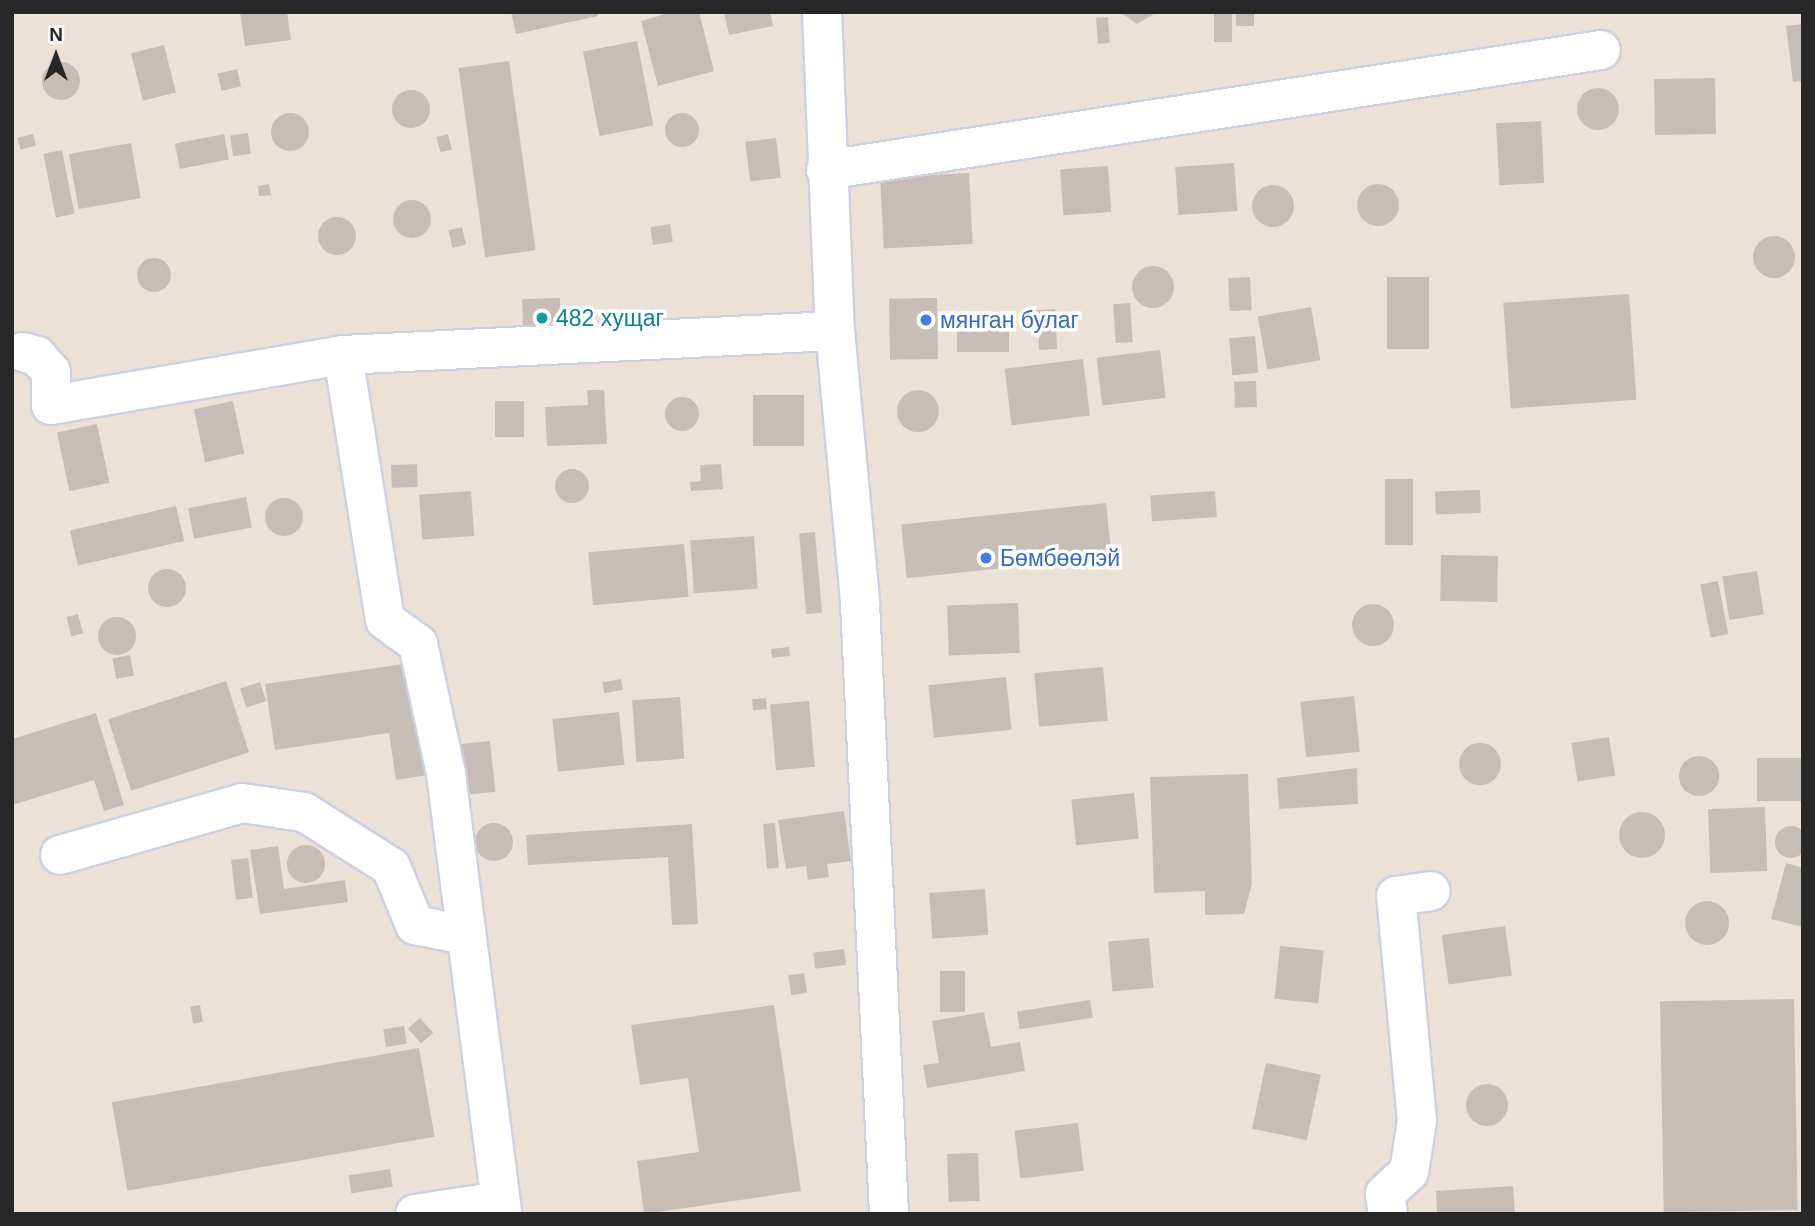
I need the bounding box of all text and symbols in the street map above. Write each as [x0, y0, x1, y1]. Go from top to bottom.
north arrow [21, 21, 91, 91]
text: N [49, 24, 63, 45]
place label: 482 хущаг [556, 304, 664, 332]
place label: мянган булаг [940, 306, 1079, 334]
marker: 482 хущаг [534, 310, 550, 326]
marker: мянган булаг [918, 312, 934, 328]
place label: Бөмбөөлэй [1000, 544, 1120, 572]
marker: Бөмбөөлэй [978, 550, 994, 566]

